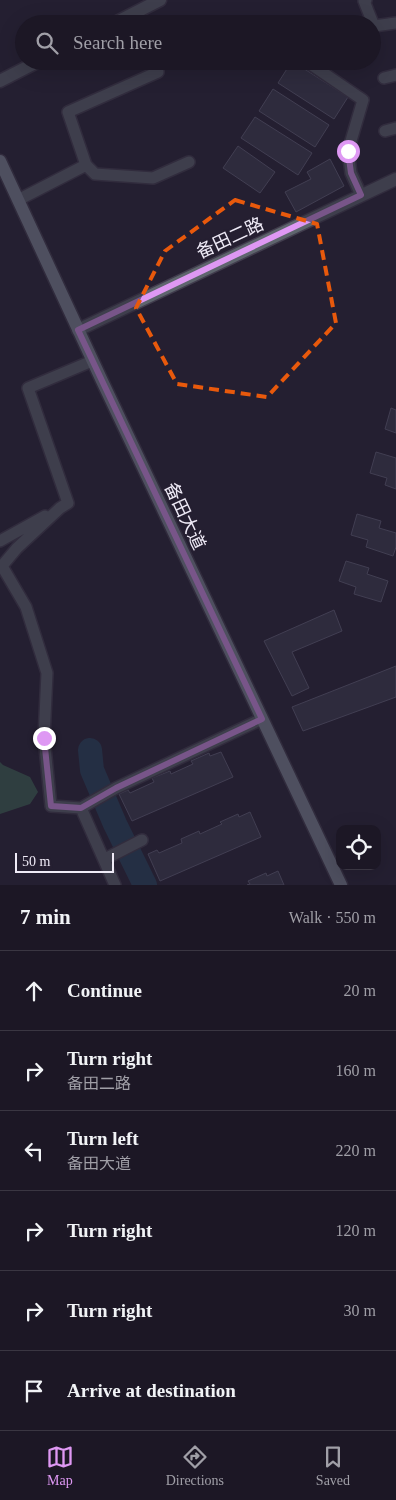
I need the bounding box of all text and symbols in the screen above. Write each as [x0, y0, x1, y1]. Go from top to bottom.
search box [15, 15, 381, 70]
icon: search [33, 29, 61, 57]
text: Search here [73, 32, 162, 53]
route start [337, 140, 360, 163]
street label: 备田二路 [193, 214, 267, 262]
street label: 备田大道 [161, 479, 209, 553]
route end [33, 727, 56, 750]
map controls [336, 825, 381, 870]
button: locate [336, 825, 381, 870]
scale bar [15, 850, 114, 873]
text: 50 m [22, 854, 50, 869]
text: 7 min [20, 905, 71, 929]
text: Walk · 550 m [289, 909, 376, 926]
icon: ahead [20, 977, 48, 1005]
text: Continue [67, 980, 142, 1001]
text: 20 m [344, 982, 376, 999]
text: Turn right [67, 1048, 152, 1069]
icon: right [20, 1057, 48, 1085]
text: 160 m [336, 1062, 376, 1079]
text: 备田二路 [67, 1075, 131, 1092]
text: Turn left [67, 1128, 139, 1149]
icon: left [20, 1137, 48, 1165]
text: 220 m [336, 1142, 376, 1159]
text: 备田大道 [67, 1155, 131, 1172]
icon: right [20, 1217, 48, 1245]
text: Turn right [67, 1220, 152, 1241]
text: 120 m [336, 1222, 376, 1239]
icon: right [20, 1297, 48, 1325]
text: Turn right [67, 1300, 152, 1321]
text: 30 m [344, 1302, 376, 1319]
icon: arrive [20, 1377, 48, 1405]
text: Arrive at destination [67, 1380, 236, 1401]
tab: Map [46, 1443, 74, 1489]
tab: Directions [166, 1443, 224, 1489]
tab: Saved [316, 1443, 350, 1489]

